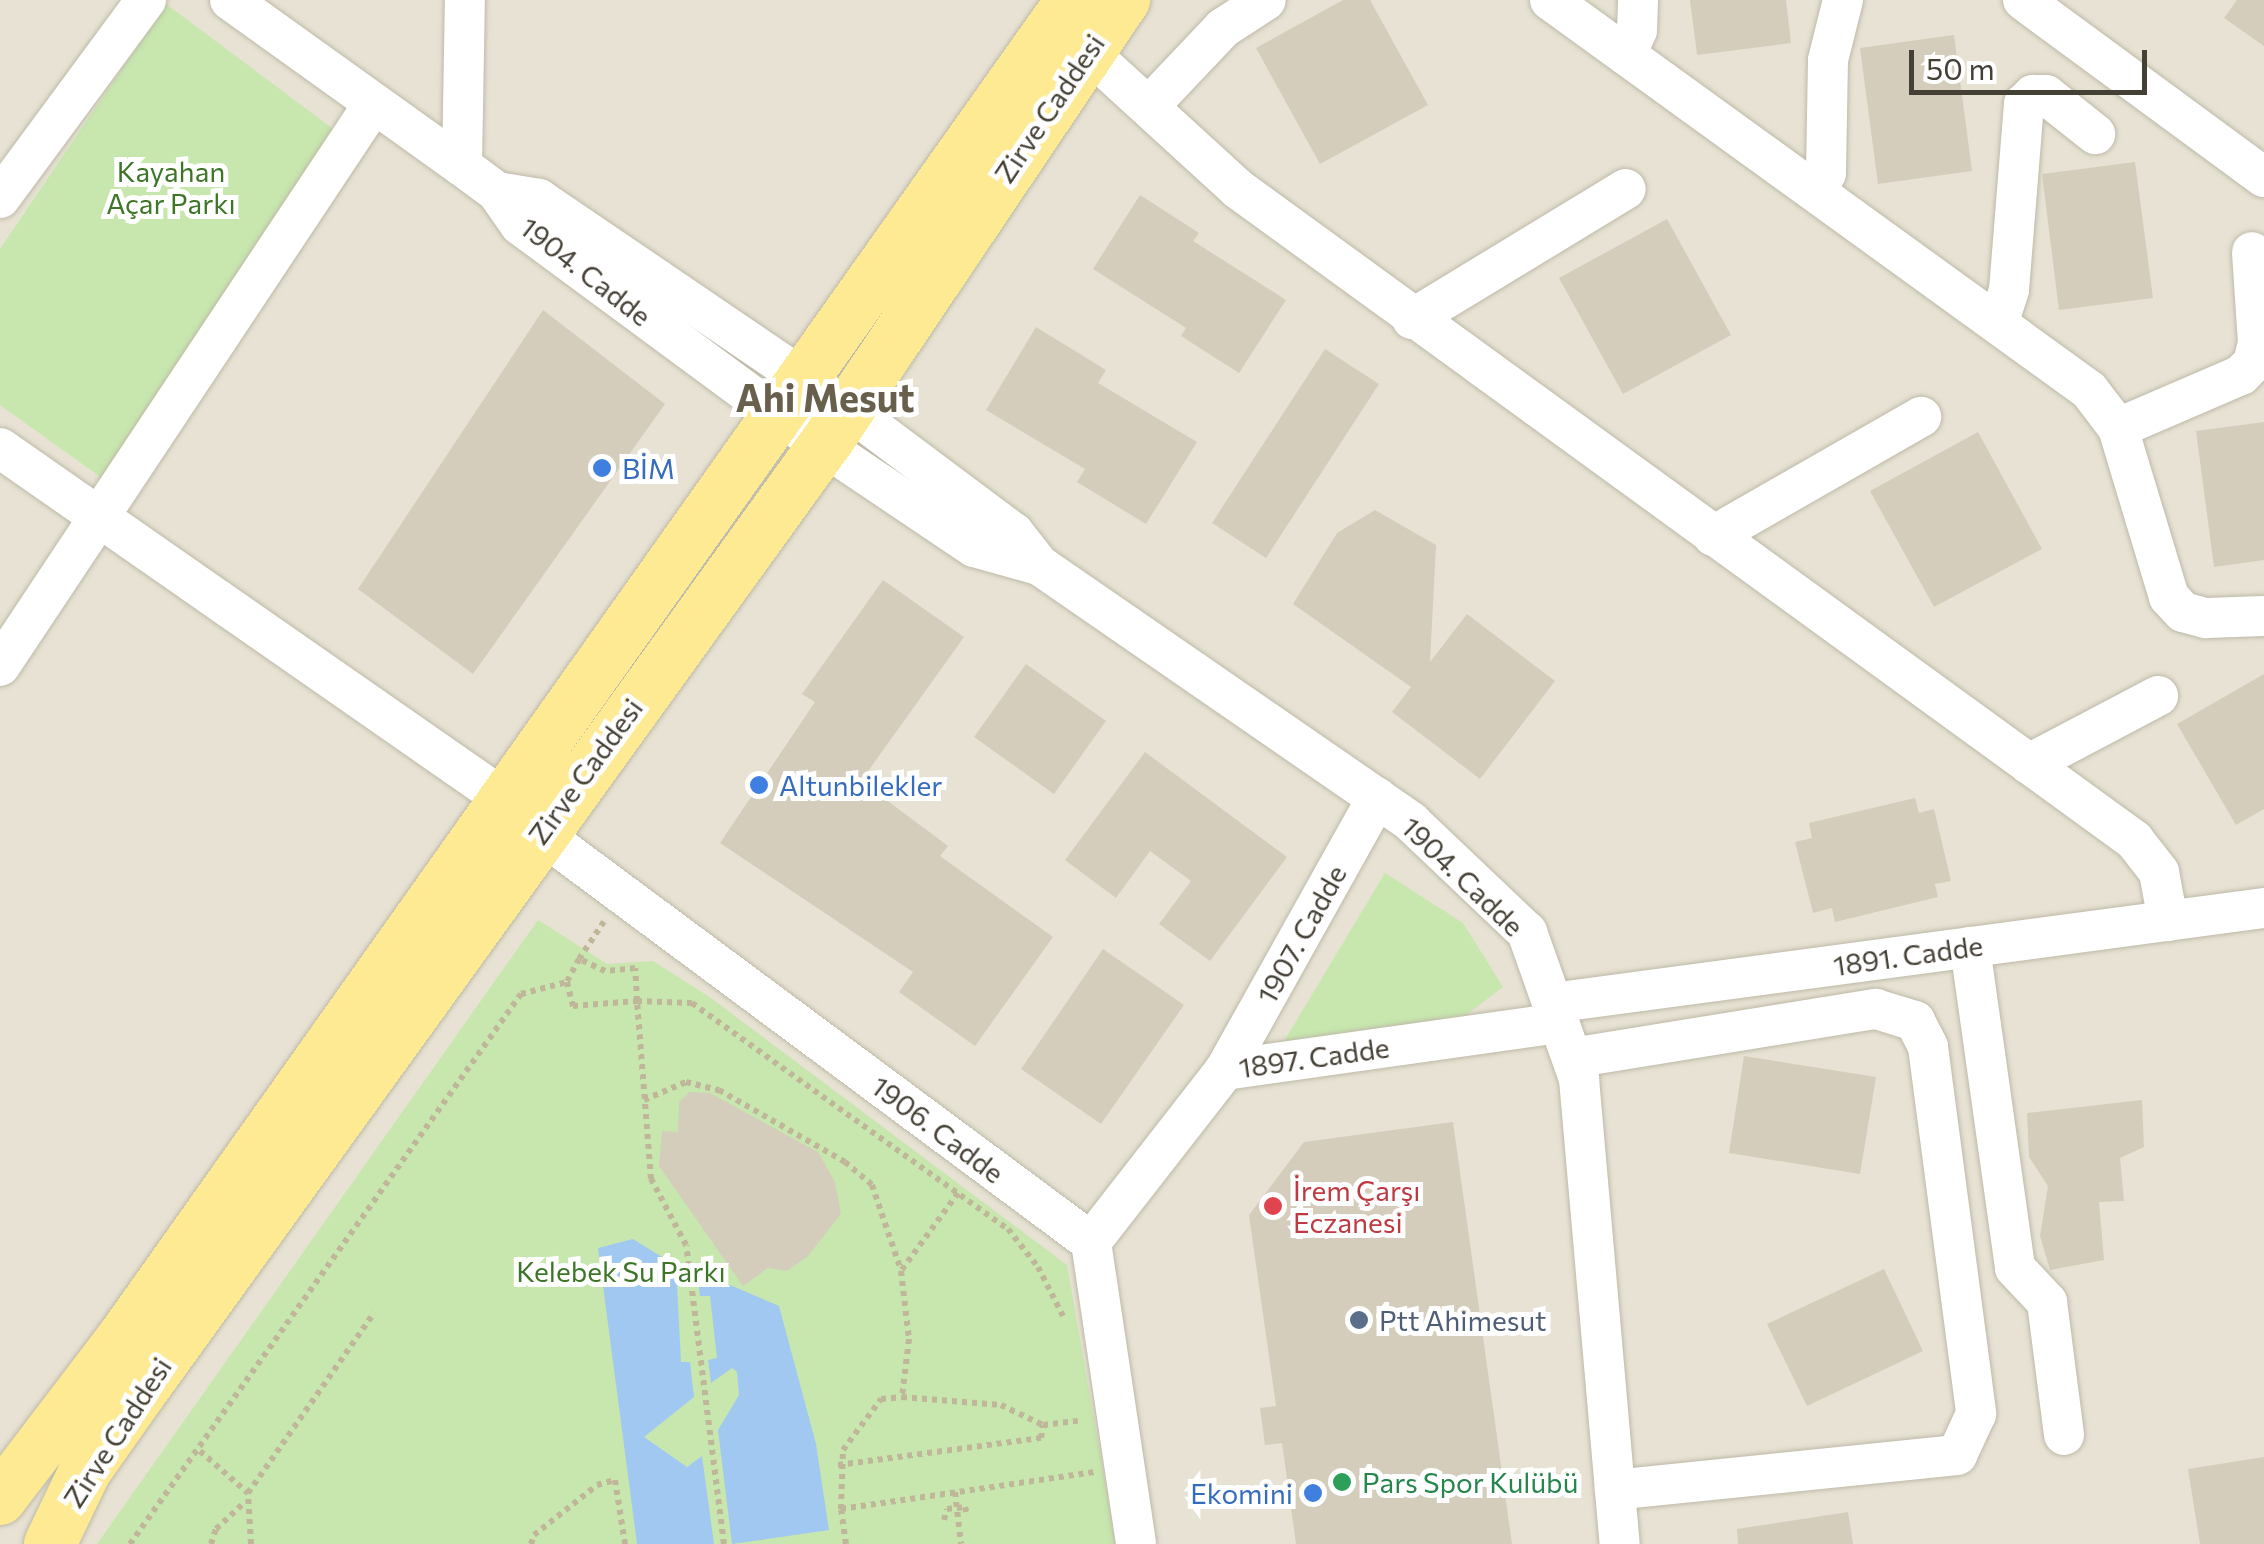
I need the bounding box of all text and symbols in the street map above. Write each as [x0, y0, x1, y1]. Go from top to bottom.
street label: Zirve Caddesi [987, 27, 1111, 189]
scale bar [1914, 30, 2152, 92]
text: 50 m [1926, 49, 1995, 86]
park label: Kayahan Açar Parkı [106, 154, 236, 220]
street label: 1904. Cadde [514, 210, 658, 332]
district label: Ahi Mesut [736, 374, 914, 420]
place label: BİM [622, 451, 675, 485]
marker: BİM [591, 457, 613, 479]
street label: Zirve Caddesi [521, 692, 649, 850]
place label: Altunbilekler [779, 768, 942, 802]
marker: Altunbilekler [748, 774, 770, 796]
street label: 1904. Cadde [1395, 809, 1531, 943]
street label: 1907. Cadde [1249, 859, 1353, 1009]
street label: 1891. Cadde [1831, 928, 1985, 982]
street label: 1897. Cadde [1237, 1030, 1391, 1084]
street label: 1906. Cadde [865, 1068, 1011, 1190]
place label: İrem Çarşı Eczanesi [1293, 1173, 1421, 1239]
marker: İrem Çarşı Eczanesi [1262, 1195, 1284, 1217]
park label: Kelebek Su Parkı [516, 1254, 726, 1288]
place label: Ptt Ahimesut [1379, 1303, 1547, 1337]
marker: Ptt Ahimesut [1348, 1309, 1370, 1331]
street label: Zirve Caddesi [56, 1351, 178, 1513]
place label: Pars Spor Kulübü [1362, 1465, 1578, 1499]
marker: Pars Spor Kulübü [1331, 1471, 1353, 1493]
place label: Ekomini [1190, 1476, 1293, 1510]
marker: Ekomini [1302, 1482, 1324, 1504]

